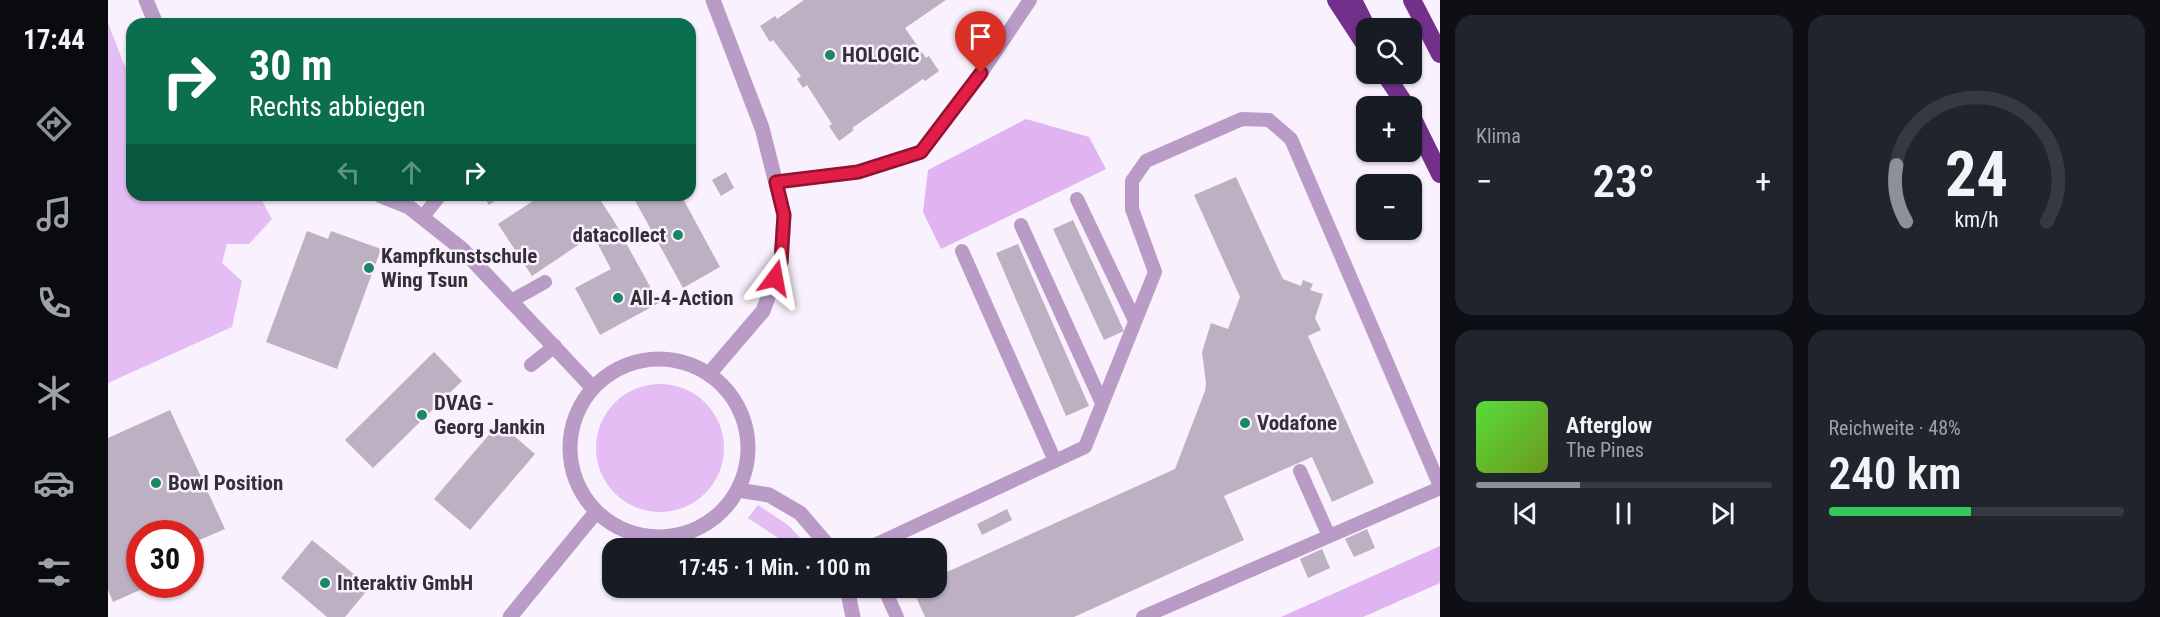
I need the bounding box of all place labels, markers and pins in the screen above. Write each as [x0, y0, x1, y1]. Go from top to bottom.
pin [955, 11, 1006, 73]
place label: HOLOGIC [842, 43, 920, 67]
marker: HOLOGIC [823, 48, 837, 62]
place label: datacollect [573, 223, 666, 247]
marker: datacollect [671, 228, 685, 242]
place label: Kampfkunstschule Wing Tsun [381, 244, 537, 292]
marker: Kampfkunstschule Wing Tsun [362, 261, 376, 275]
place label: All-4-Action [630, 286, 734, 310]
marker: All-4-Action [611, 291, 625, 305]
place label: DVAG - Georg Jankin [434, 391, 545, 439]
marker: DVAG - Georg Jankin [415, 408, 429, 422]
place label: Vodafone [1257, 411, 1337, 435]
marker: Vodafone [1238, 416, 1252, 430]
place label: Bowl Position [168, 471, 283, 495]
marker: Bowl Position [149, 476, 163, 490]
place label: Interaktiv GmbH [337, 571, 473, 595]
marker: Interaktiv GmbH [318, 576, 332, 590]

